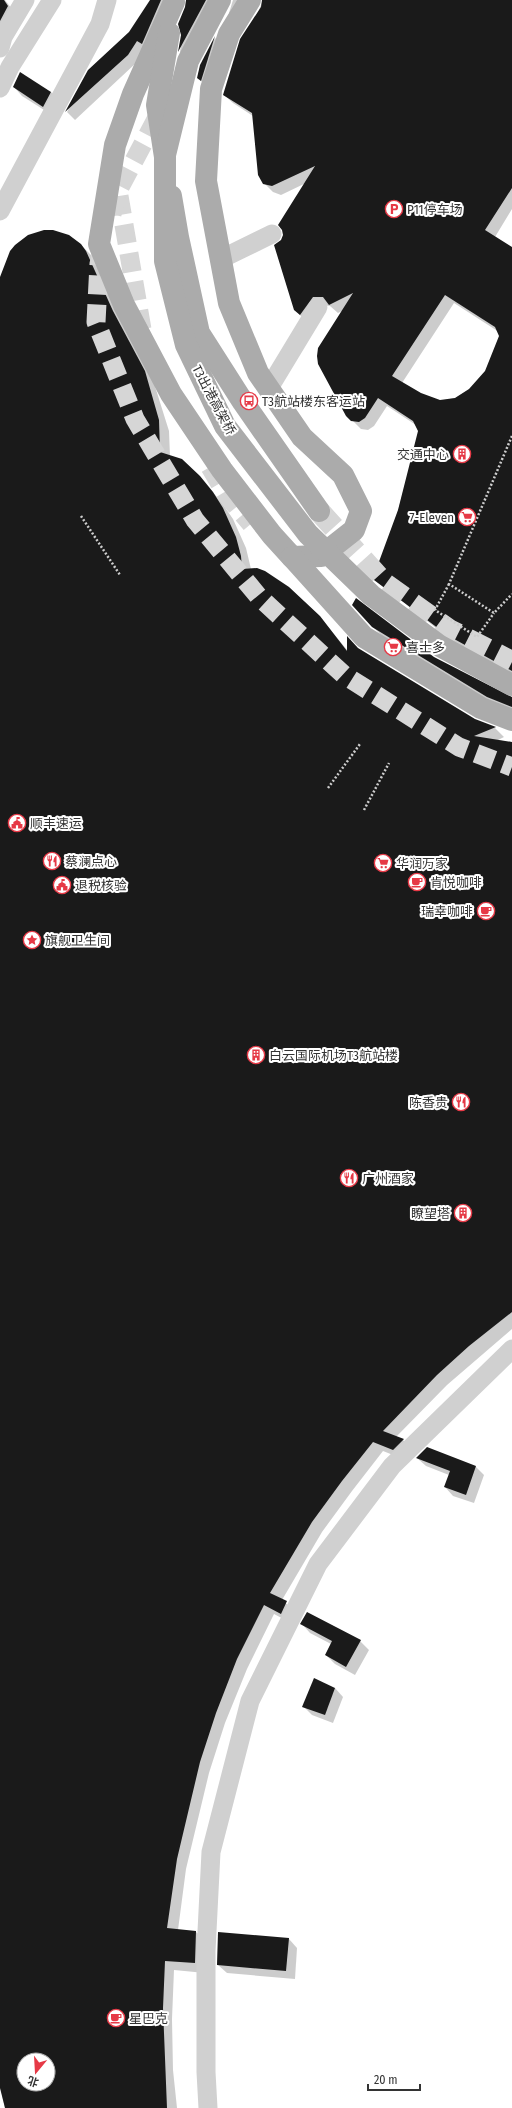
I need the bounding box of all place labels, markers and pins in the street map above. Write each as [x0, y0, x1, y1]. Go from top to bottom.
parking icon: P11停车场 [384, 199, 404, 219]
place label: P11停车场 [407, 202, 463, 217]
bus stop icon: T3航站楼东客运站 [239, 391, 259, 411]
place label: T3航站楼东客运站 [262, 394, 365, 409]
building icon: 交通中心 [452, 444, 472, 464]
place label: 交通中心 [397, 447, 449, 462]
supermarket icon: 7-Eleven [457, 507, 477, 527]
place label: 7-Eleven [409, 510, 454, 525]
supermarket icon: 喜士多 [383, 637, 403, 657]
place label: 喜士多 [406, 640, 445, 655]
public building icon: 顺丰速运 [7, 813, 27, 833]
place label: 顺丰速运 [30, 816, 82, 831]
restaurant icon: 蔡澜点心 [42, 851, 62, 871]
supermarket icon: 华润万家 [373, 853, 393, 873]
place label: 蔡澜点心 [65, 854, 117, 869]
place label: 华润万家 [396, 856, 448, 871]
cafe icon: 肯悦咖啡 [407, 872, 427, 892]
public building icon: 退税核验 [52, 875, 72, 895]
place label: 肯悦咖啡 [430, 875, 482, 890]
place label: 退税核验 [75, 878, 127, 893]
cafe icon: 瑞幸咖啡 [476, 901, 496, 921]
place label: 瑞幸咖啡 [421, 904, 473, 919]
place icon: 旗舰卫生间 [22, 930, 42, 950]
place label: 旗舰卫生间 [45, 933, 110, 948]
building icon: 白云国际机场T3航站楼 [246, 1045, 266, 1065]
place label: 白云国际机场T3航站楼 [269, 1048, 398, 1063]
restaurant icon: 陈香贵 [451, 1092, 471, 1112]
place label: 陈香贵 [409, 1095, 448, 1110]
restaurant icon: 广州酒家 [339, 1168, 359, 1188]
place label: 广州酒家 [362, 1171, 414, 1186]
building icon: 瞭望塔 [453, 1203, 473, 1223]
place label: 瞭望塔 [411, 1206, 450, 1221]
cafe icon: 星巴克 [106, 2008, 126, 2028]
place label: 星巴克 [129, 2011, 168, 2026]

